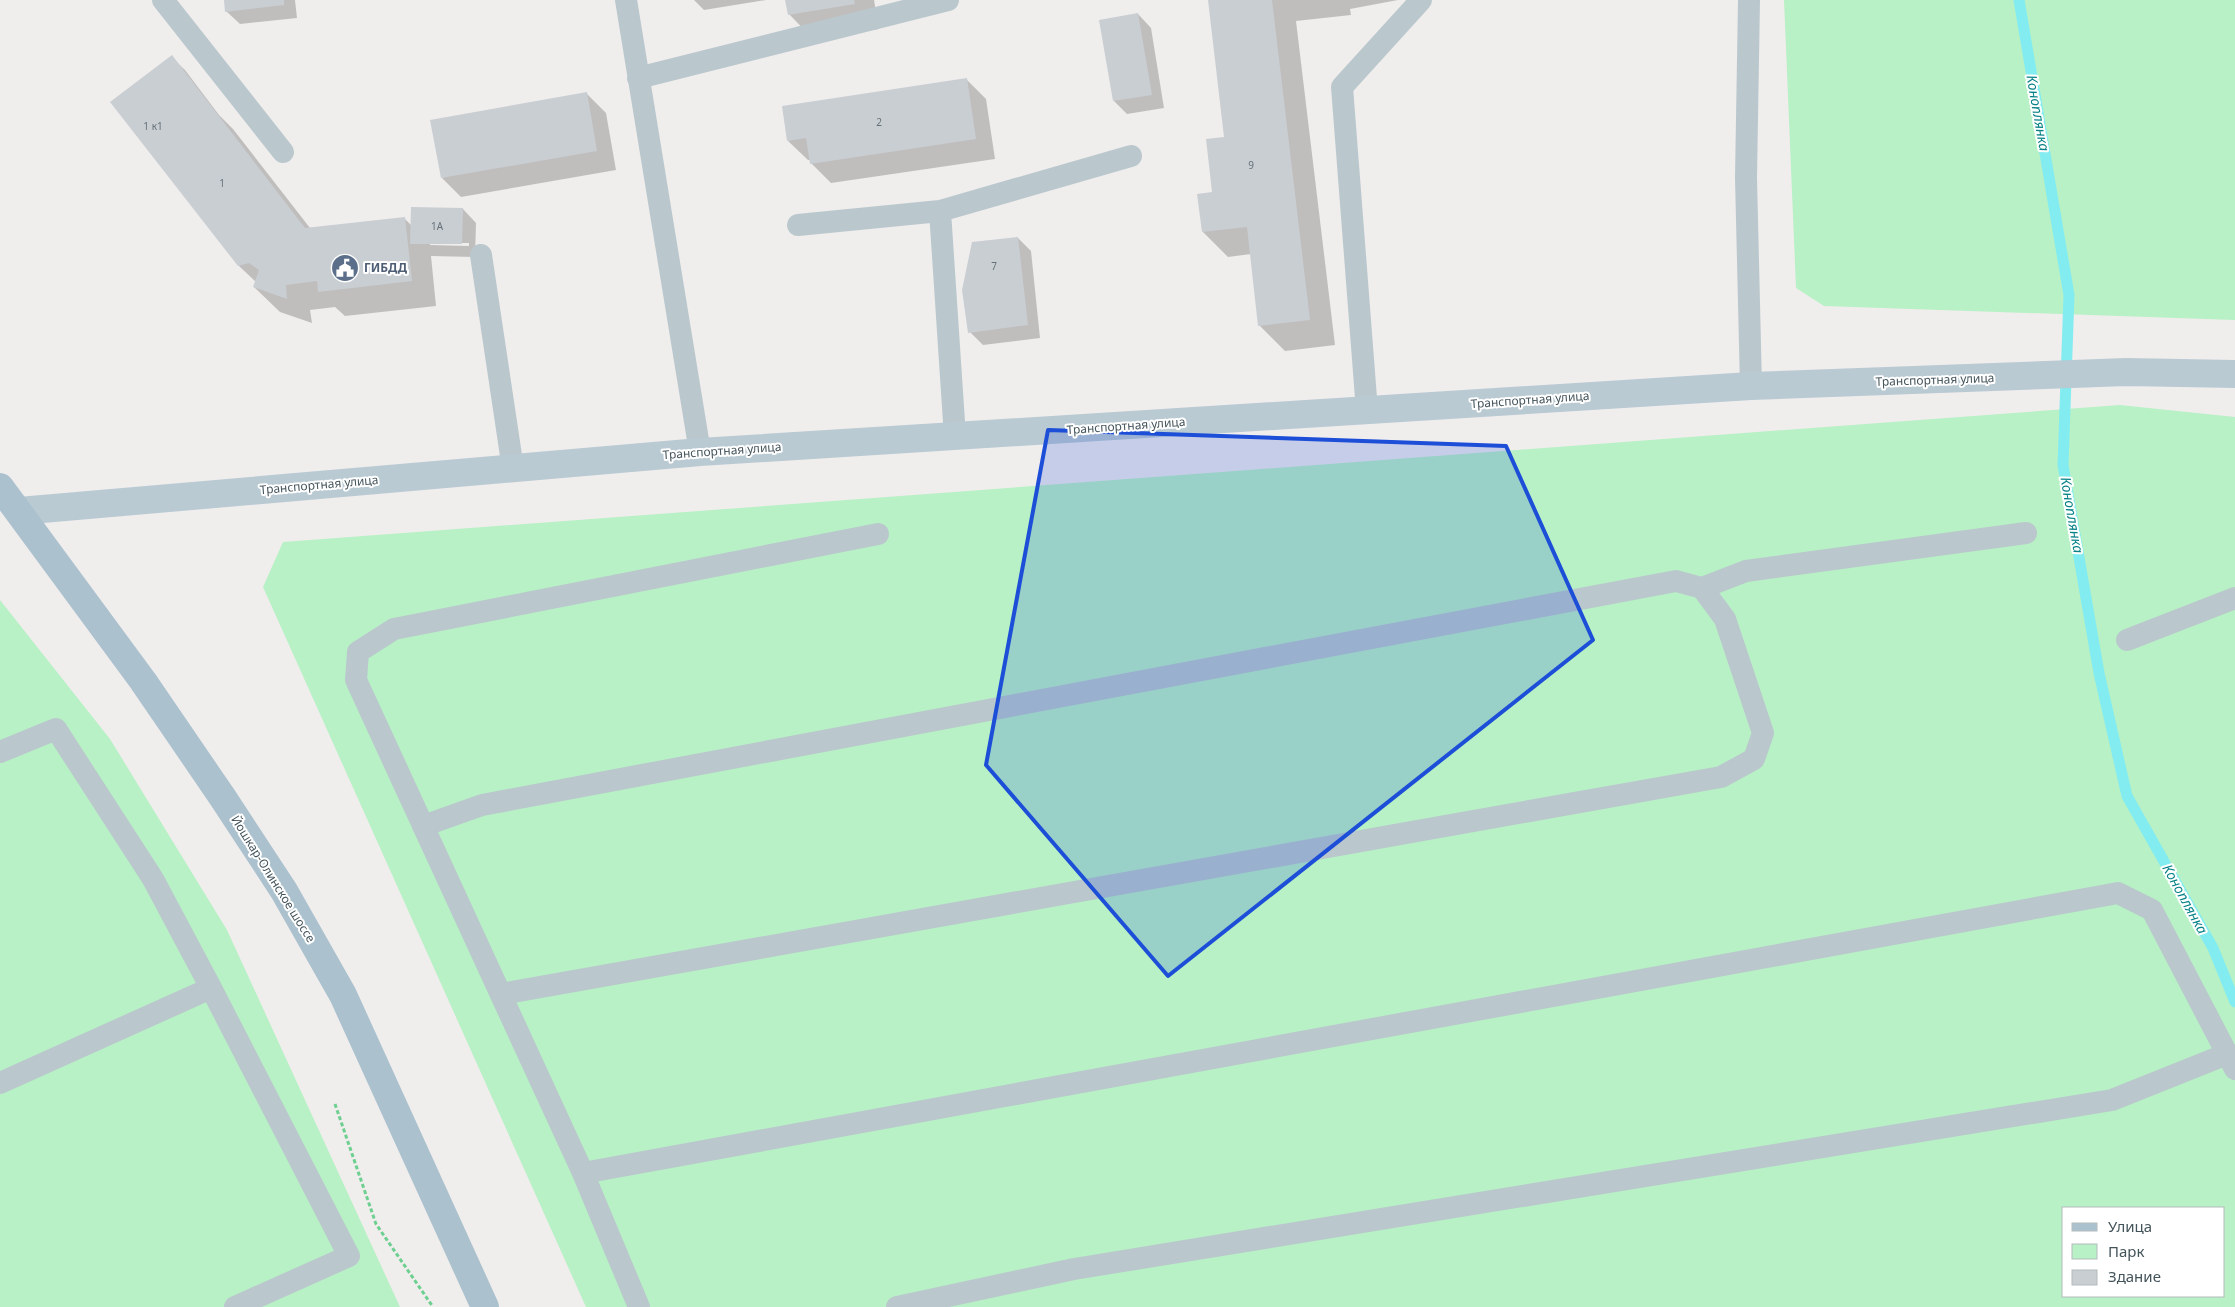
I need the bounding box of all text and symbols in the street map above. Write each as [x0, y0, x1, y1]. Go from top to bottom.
water label: Коноплянка [2022, 73, 2055, 153]
house number: 2 [876, 115, 882, 129]
house number: 1 к1 [143, 119, 163, 133]
house number: 9 [1248, 158, 1254, 172]
house number: 1 [219, 176, 225, 190]
house number: 1А [431, 219, 444, 233]
public building icon: ГИБДД [330, 253, 360, 283]
place label: ГИБДД [364, 259, 408, 276]
house number: 7 [991, 259, 997, 273]
street label: Транспортная улица [1875, 369, 1995, 390]
street label: Транспортная улица [1470, 387, 1590, 412]
street label: Транспортная улица [1066, 413, 1186, 438]
street label: Транспортная улица [662, 438, 782, 463]
street label: Транспортная улица [259, 471, 379, 498]
water label: Коноплянка [2056, 475, 2089, 555]
street label: Йошкар-Олинское шоссе [227, 812, 320, 946]
water label: Коноплянка [2158, 860, 2212, 937]
legend [2062, 1207, 2225, 1297]
text: Улица [2108, 1216, 2152, 1236]
text: Парк [2108, 1241, 2144, 1261]
text: Здание [2108, 1266, 2161, 1286]

